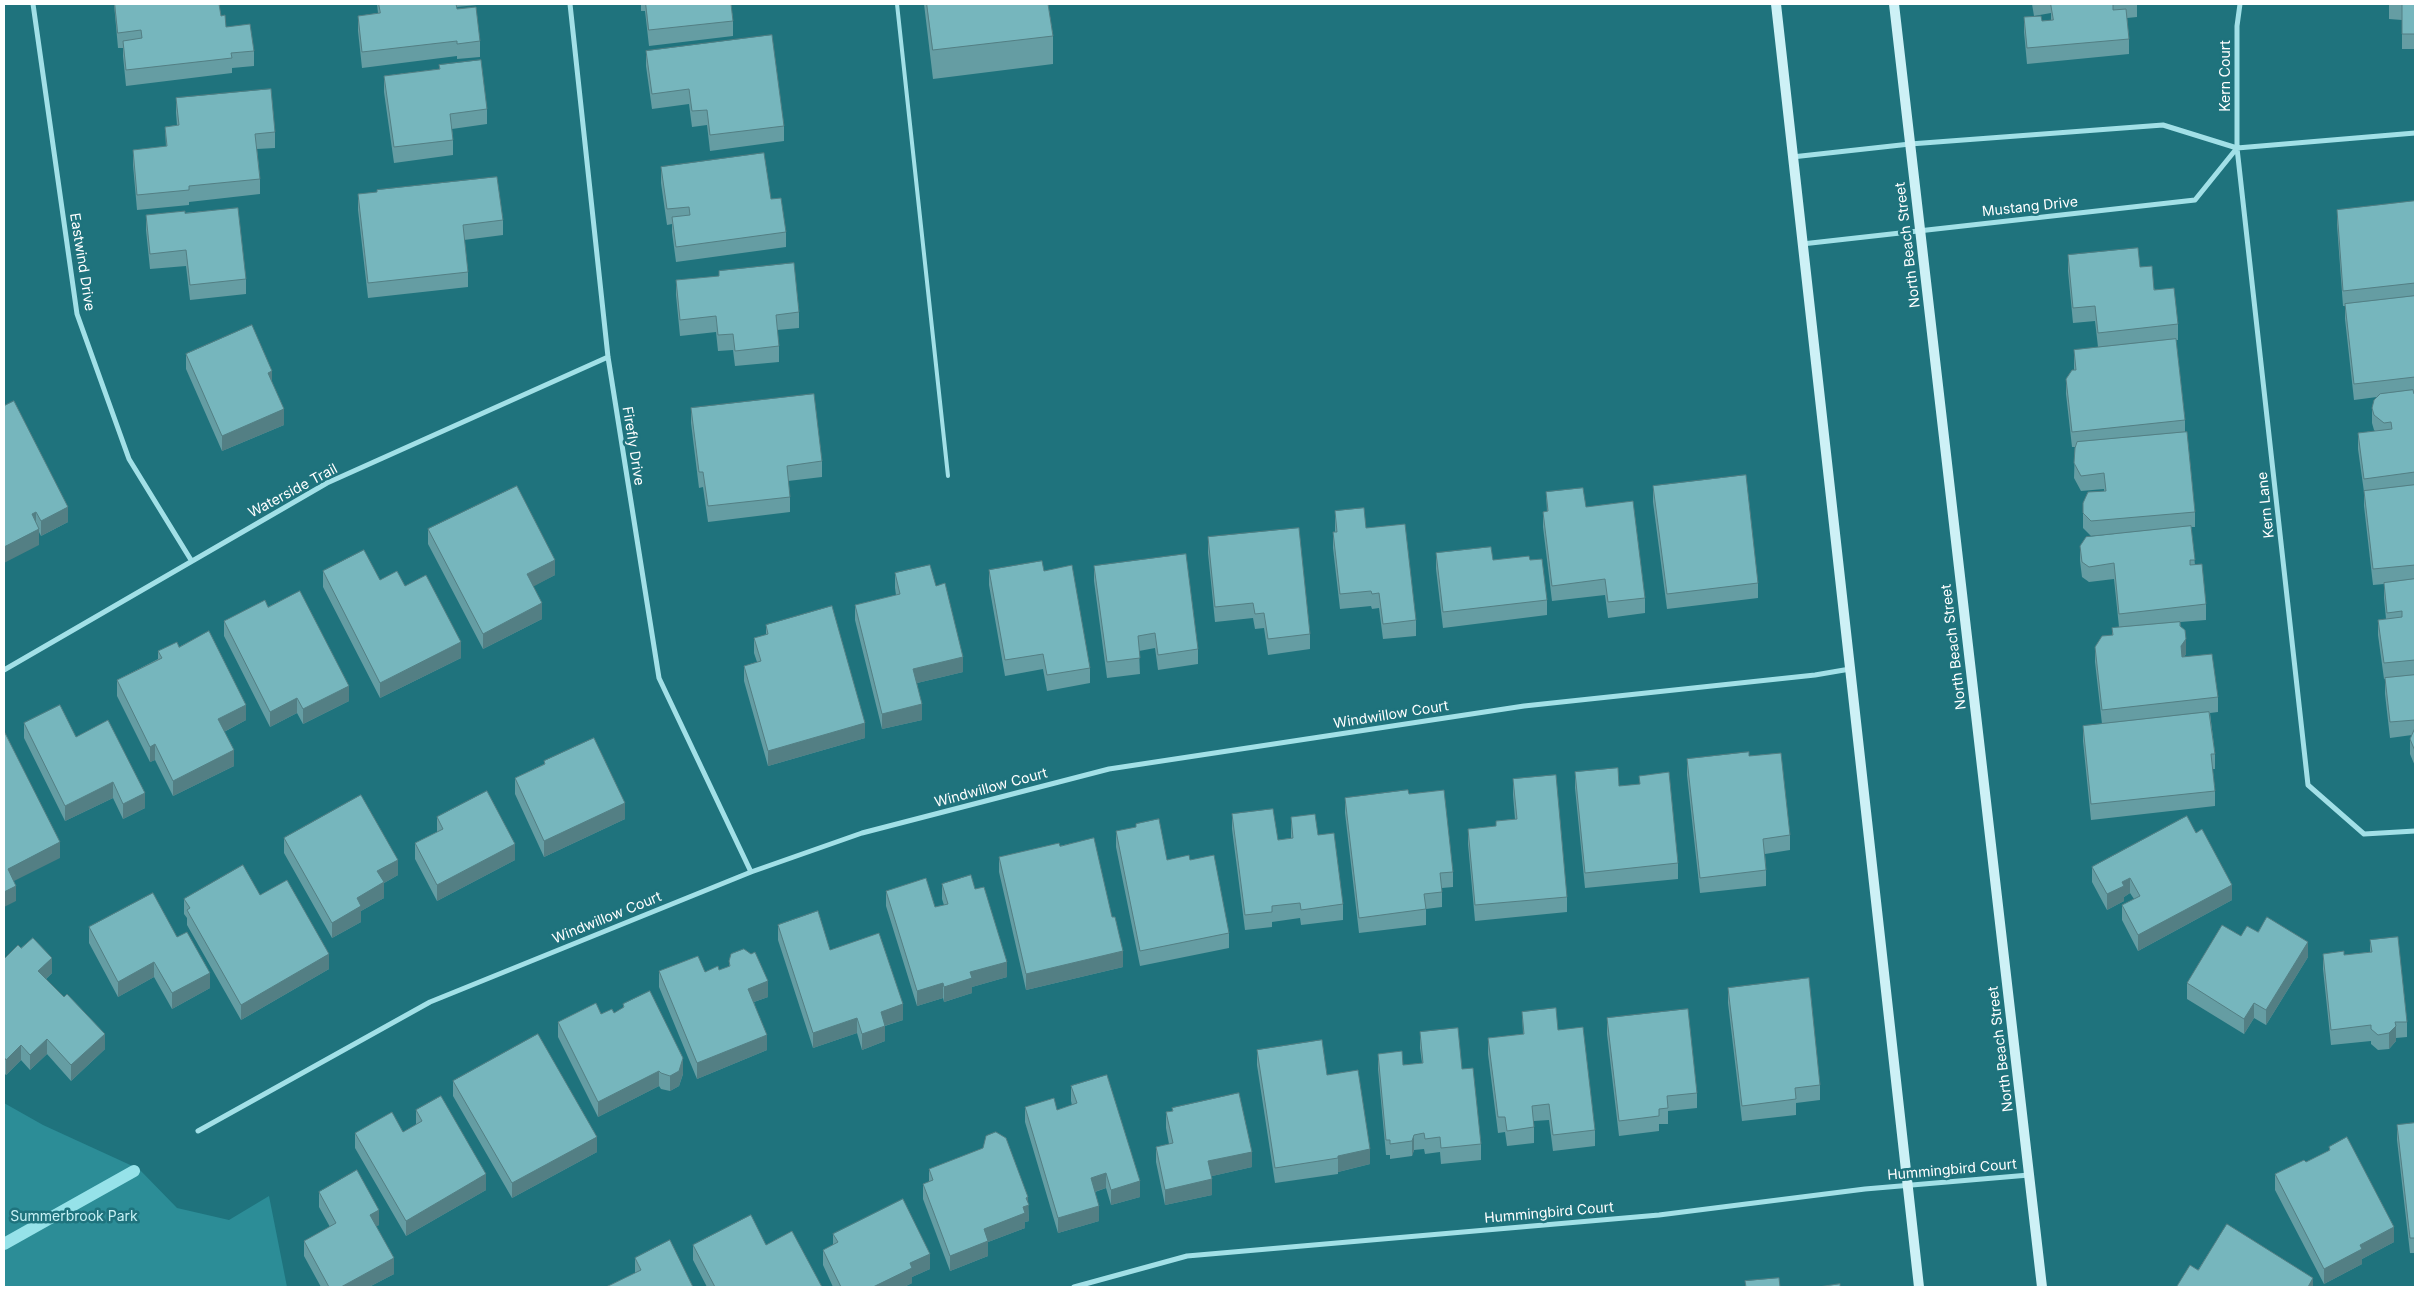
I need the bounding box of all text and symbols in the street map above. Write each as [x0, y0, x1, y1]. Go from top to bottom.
street label: Kern Court [2218, 40, 2234, 112]
street label: North Beach Street [1892, 181, 1924, 309]
street label: Mustang Drive [1981, 194, 2079, 220]
street label: Eastwind Drive [66, 212, 98, 312]
street label: Firefly Drive [618, 405, 648, 487]
street label: Waterside Trail [246, 460, 340, 522]
street label: Kern Lane [2254, 471, 2278, 539]
street label: North Beach Street [1938, 583, 1970, 711]
street label: Windwillow Court [1332, 698, 1450, 732]
street label: Windwillow Court [933, 765, 1049, 811]
street label: Windwillow Court [550, 888, 664, 948]
street label: North Beach Street [1985, 985, 2017, 1113]
street label: Hummingbird Court [1887, 1156, 2017, 1184]
street label: Hummingbird Court [1484, 1199, 1614, 1227]
park label: Summerbrook Park [10, 1209, 138, 1225]

